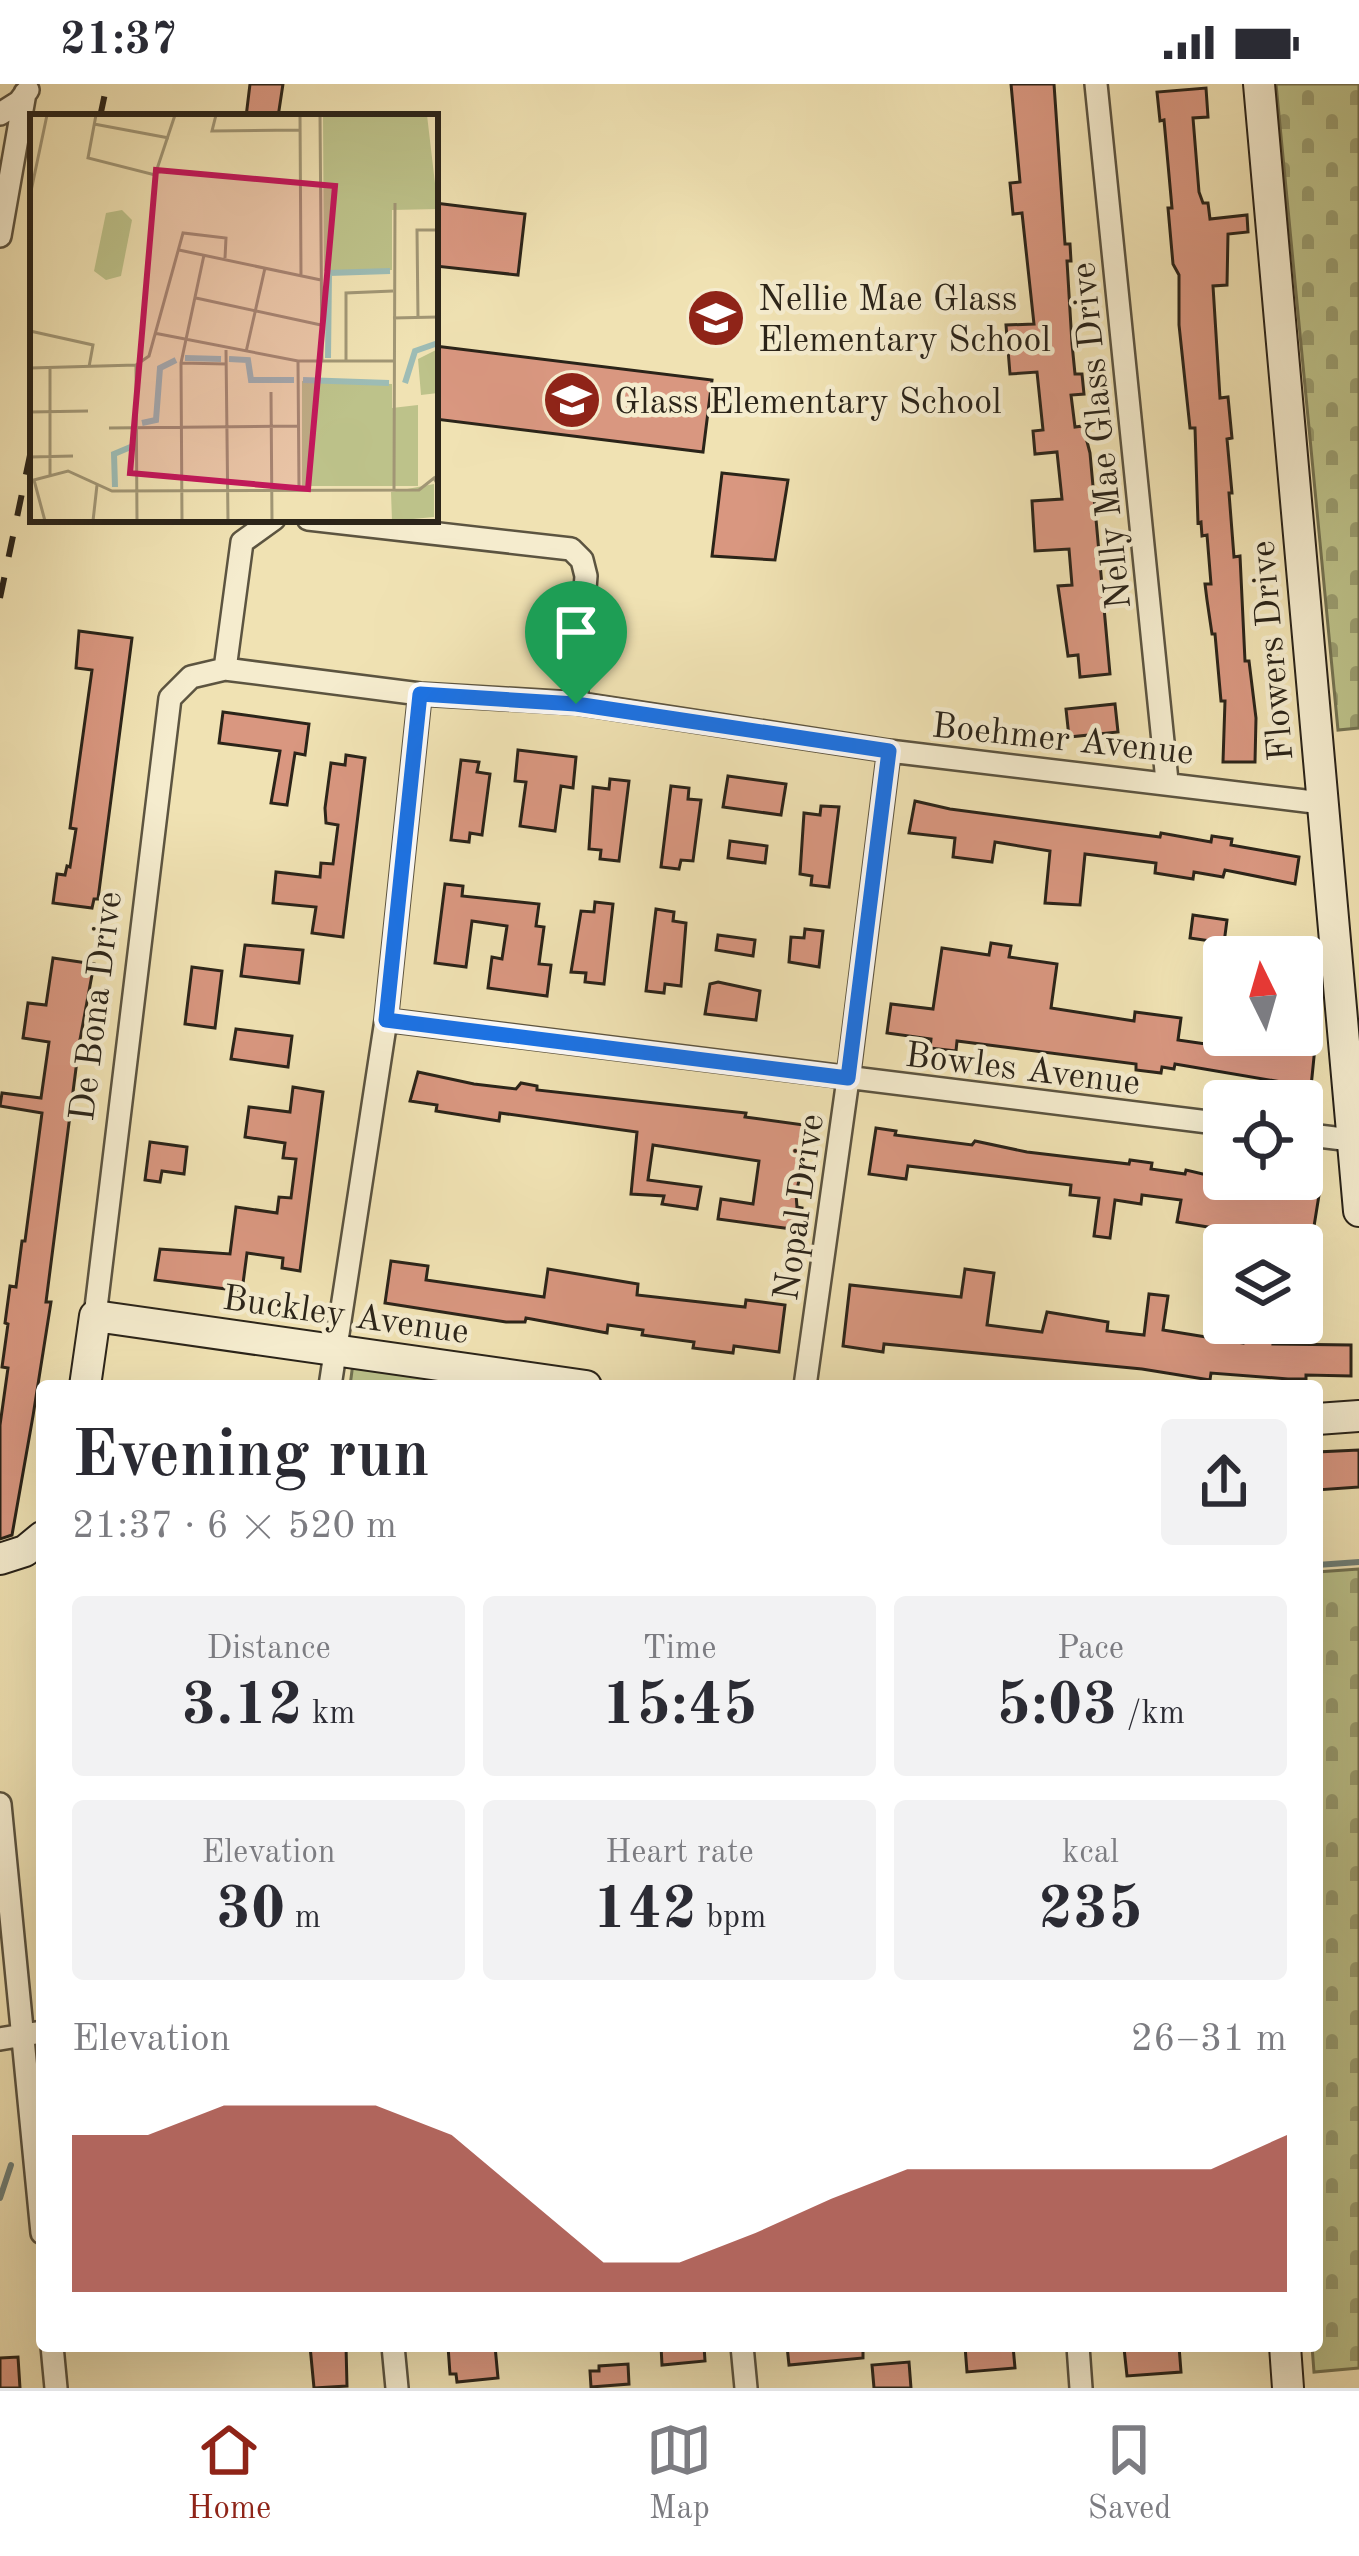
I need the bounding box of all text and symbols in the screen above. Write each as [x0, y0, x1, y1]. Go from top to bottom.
text: 21:37 [60, 19, 177, 64]
inset map [30, 114, 438, 522]
street label: Nelly Mae Glass Drive [1067, 260, 1139, 611]
place label: Nellie Mae Glass Elementary School [758, 283, 1051, 360]
school or university icon: Nellie Mae Glass Elementary School [685, 287, 747, 349]
school or university icon: Glass Elementary School [541, 369, 603, 431]
place label: Glass Elementary School [614, 386, 1002, 422]
street label: Flowers Drive [1246, 539, 1302, 762]
pin [525, 581, 627, 704]
icon: arrive [543, 599, 609, 665]
street label: Boehmer Avenue [930, 709, 1195, 773]
street label: De Bona Drive [66, 890, 130, 1123]
north arrow [1203, 936, 1323, 1056]
map controls [1203, 936, 1323, 1344]
street label: Bowles Avenue [903, 1039, 1142, 1103]
button: locate [1203, 1080, 1323, 1200]
street label: Nopal Drive [770, 1112, 832, 1303]
button: layers [1203, 1224, 1323, 1344]
street label: Buckley Avenue [220, 1282, 471, 1352]
button: share [1161, 1419, 1287, 1545]
text: Evening run [72, 1425, 430, 1491]
text: 21:37 · 6 × 520 m [72, 1507, 397, 1546]
text: Distance [206, 1633, 331, 1666]
text: Time [643, 1633, 716, 1666]
text: Pace [1057, 1633, 1124, 1666]
text: 3.12 [182, 1677, 303, 1737]
text: 15:45 [602, 1677, 758, 1737]
text: 5:03 [996, 1677, 1117, 1737]
text: km [303, 1698, 355, 1731]
text: /km [1117, 1698, 1185, 1731]
text: Elevation [201, 1837, 336, 1870]
text: Heart rate [605, 1837, 754, 1870]
text: kcal [1062, 1837, 1119, 1870]
text: 30 [216, 1881, 286, 1941]
text: 142 [593, 1881, 697, 1941]
text: 235 [1038, 1881, 1143, 1941]
text: m [286, 1902, 321, 1935]
text: bpm [697, 1902, 766, 1935]
text: Elevation [72, 2020, 231, 2059]
text: 26–31 m [1130, 2020, 1287, 2059]
tab: Home [188, 2417, 271, 2530]
tab: Map [646, 2417, 712, 2530]
tab: Saved [1087, 2417, 1171, 2530]

